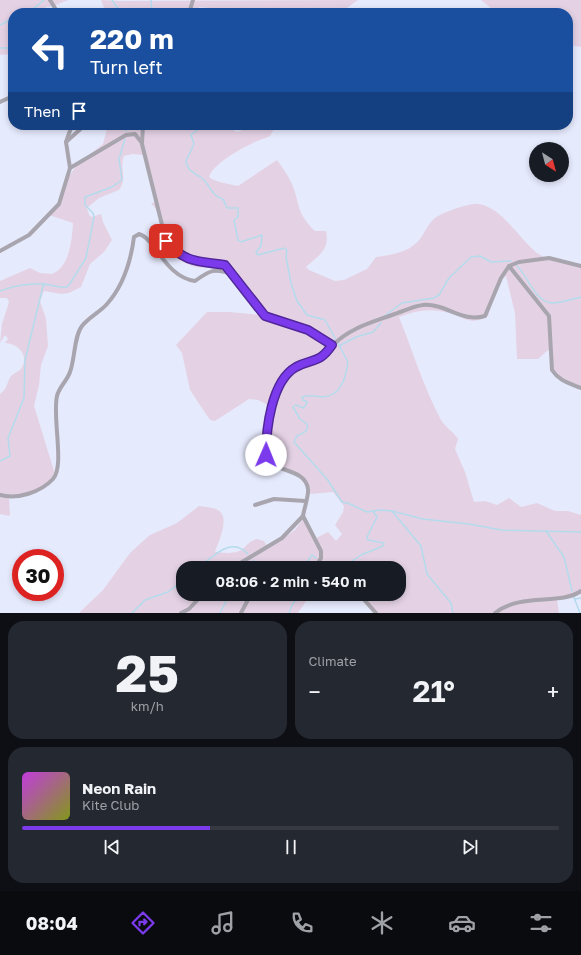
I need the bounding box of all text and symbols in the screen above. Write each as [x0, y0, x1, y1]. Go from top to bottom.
text: 220 m [90, 22, 174, 55]
icon: left [24, 24, 76, 76]
text: Turn left [90, 56, 163, 78]
icon: arrive [68, 100, 90, 122]
text: Then [24, 102, 60, 120]
north arrow [529, 142, 569, 182]
map controls [529, 142, 569, 182]
pin [149, 224, 183, 258]
icon: arrive [155, 230, 177, 252]
position arrow [245, 434, 287, 476]
speed limit sign: 30 [12, 549, 64, 601]
text: 08:06 · 2 min · 540 m [216, 572, 366, 590]
text: 25 [116, 641, 179, 703]
text: Climate [309, 653, 356, 669]
text: 21° [412, 673, 455, 709]
text: − [309, 678, 321, 705]
text: + [547, 678, 559, 705]
text: km/h [131, 698, 164, 714]
text: Neon Rain [82, 779, 156, 797]
text: Kite Club [82, 797, 139, 813]
icon: previous [101, 836, 123, 858]
icon: pause [280, 836, 302, 858]
icon: next [459, 836, 481, 858]
icon: directions [129, 909, 157, 937]
icon: music [209, 909, 237, 937]
icon: phone [288, 909, 316, 937]
icon: climate [368, 909, 396, 937]
icon: car [448, 909, 476, 937]
icon: filters [527, 909, 555, 937]
text: 08:04 [26, 912, 78, 934]

